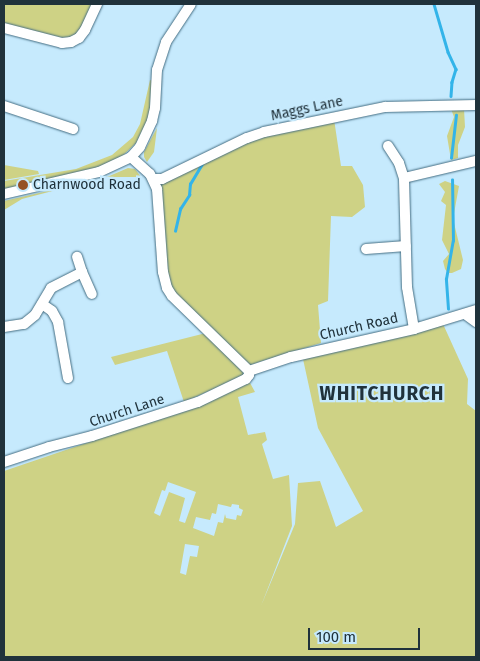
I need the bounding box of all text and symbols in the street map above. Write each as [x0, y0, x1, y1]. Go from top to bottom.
street label: Maggs Lane [269, 93, 345, 125]
place label: Charnwood Road [33, 177, 141, 193]
marker: Charnwood Road [17, 179, 29, 191]
street label: Church Road [318, 310, 400, 344]
district label: WHITCHURCH [318, 383, 446, 405]
street label: Church Lane [87, 391, 167, 431]
scale bar [310, 618, 422, 650]
text: 100 m [316, 628, 356, 646]

